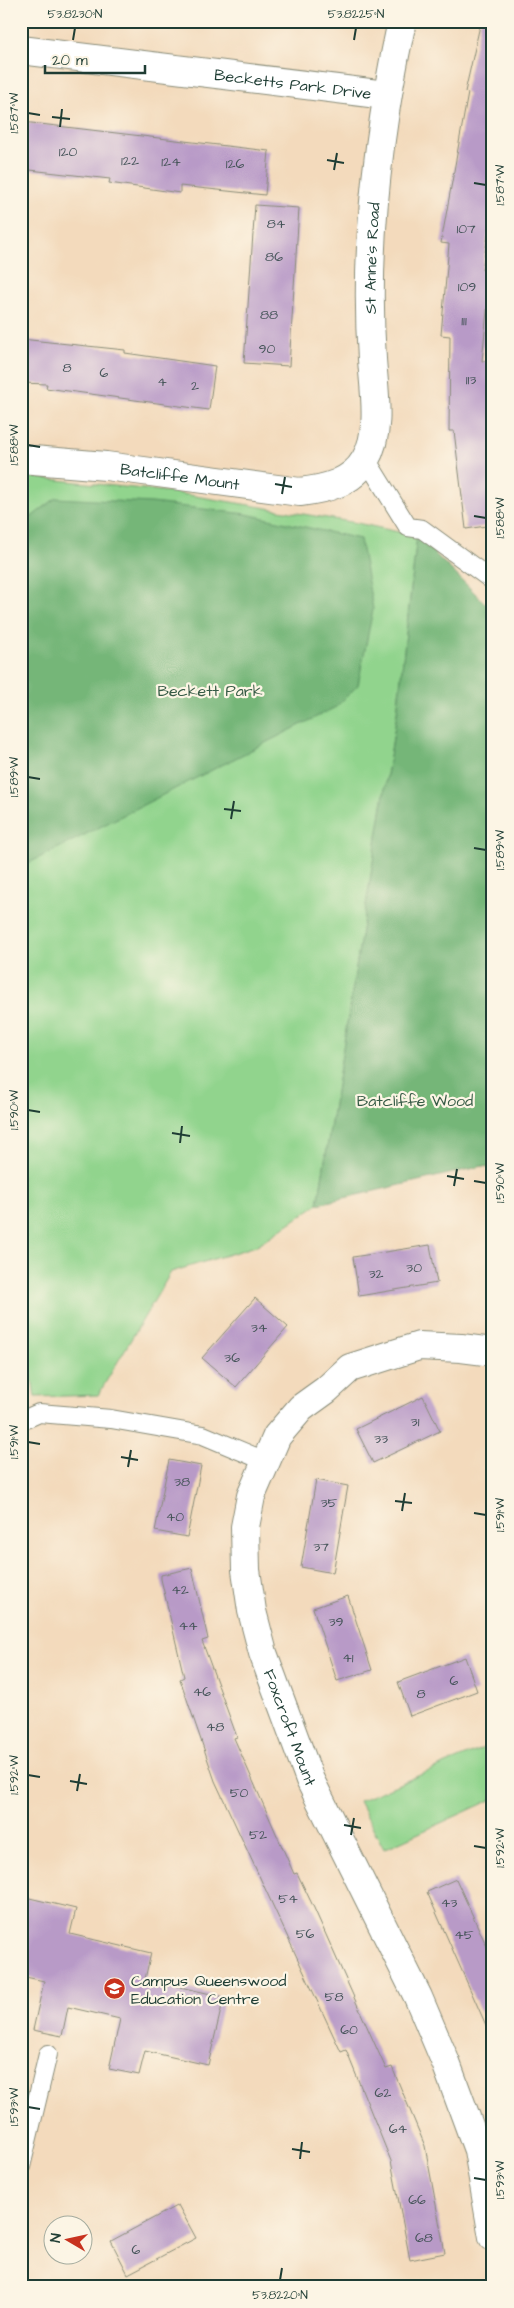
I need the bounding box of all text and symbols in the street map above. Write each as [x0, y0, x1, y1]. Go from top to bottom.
text: 53.8230°N [48, 6, 103, 23]
text: 53.8225°N [328, 6, 385, 23]
scale bar [45, 42, 145, 74]
text: 20 m [52, 50, 88, 71]
street label: Becketts Park Drive [213, 64, 373, 105]
text: 1.587°W [6, 92, 23, 133]
house number: 120 [59, 142, 77, 162]
house number: 122 [121, 151, 139, 171]
house number: 124 [161, 152, 181, 172]
house number: 126 [226, 154, 245, 174]
text: 1.587°W [492, 164, 509, 205]
street label: St Anne's Road [360, 202, 386, 314]
house number: 84 [267, 214, 286, 234]
house number: 107 [456, 219, 476, 239]
house number: 86 [265, 247, 283, 267]
house number: 109 [458, 277, 476, 297]
house number: 88 [260, 305, 278, 325]
house number: 111 [461, 311, 467, 331]
house number: 90 [259, 339, 276, 359]
house number: 8 [62, 358, 72, 378]
house number: 6 [100, 363, 109, 383]
house number: 113 [466, 370, 476, 390]
house number: 4 [157, 372, 167, 392]
house number: 2 [191, 376, 199, 396]
text: 1.588°W [6, 424, 23, 466]
street label: Batcliffe Mount [119, 458, 241, 496]
text: 1.588°W [492, 497, 509, 539]
park label: Beckett Park [158, 680, 263, 702]
text: 1.589°W [6, 756, 23, 797]
text: 1.589°W [492, 829, 509, 870]
text: 1.590°W [6, 1089, 23, 1130]
park label: Batcliffe Wood [357, 1090, 473, 1112]
text: 1.590°W [492, 1162, 509, 1203]
house number: 30 [406, 1258, 422, 1278]
house number: 32 [368, 1264, 384, 1284]
house number: 34 [251, 1318, 268, 1338]
house number: 36 [224, 1348, 240, 1368]
house number: 31 [411, 1412, 420, 1432]
text: 1.591°W [6, 1424, 23, 1459]
house number: 33 [374, 1429, 388, 1449]
house number: 38 [174, 1472, 190, 1492]
house number: 35 [320, 1493, 338, 1513]
text: 1.591°W [492, 1497, 509, 1532]
house number: 40 [166, 1507, 184, 1527]
house number: 37 [313, 1537, 329, 1557]
house number: 42 [171, 1580, 189, 1600]
house number: 39 [328, 1612, 344, 1632]
house number: 44 [178, 1616, 198, 1636]
house number: 41 [342, 1648, 354, 1668]
street label: Foxcroft Mount [258, 1666, 321, 1790]
house number: 6 [450, 1671, 459, 1691]
house number: 46 [193, 1682, 211, 1702]
house number: 8 [416, 1684, 426, 1704]
house number: 48 [206, 1717, 224, 1737]
text: 1.592°W [6, 1755, 23, 1795]
house number: 50 [230, 1783, 249, 1803]
house number: 52 [249, 1825, 267, 1845]
text: 1.592°W [492, 1828, 509, 1868]
house number: 54 [278, 1889, 298, 1909]
house number: 43 [441, 1893, 457, 1913]
house number: 56 [296, 1924, 315, 1944]
house number: 45 [454, 1925, 474, 1945]
place label: Campus Queenswood Education Centre [131, 1970, 286, 2010]
school or university icon: Campus Queenswood Education Centre [103, 1977, 127, 2001]
house number: 58 [325, 1987, 344, 2007]
house number: 60 [340, 2020, 358, 2040]
house number: 62 [375, 2083, 391, 2103]
text: 1.593°W [6, 2087, 23, 2126]
house number: 64 [389, 2119, 408, 2139]
text: 1.593°W [492, 2160, 509, 2199]
house number: 66 [408, 2190, 426, 2210]
north arrow [42, 2216, 92, 2266]
house number: 68 [415, 2228, 433, 2248]
text: N [46, 2232, 67, 2244]
house number: 6 [132, 2240, 141, 2260]
text: 53.8220°N [252, 2287, 308, 2304]

